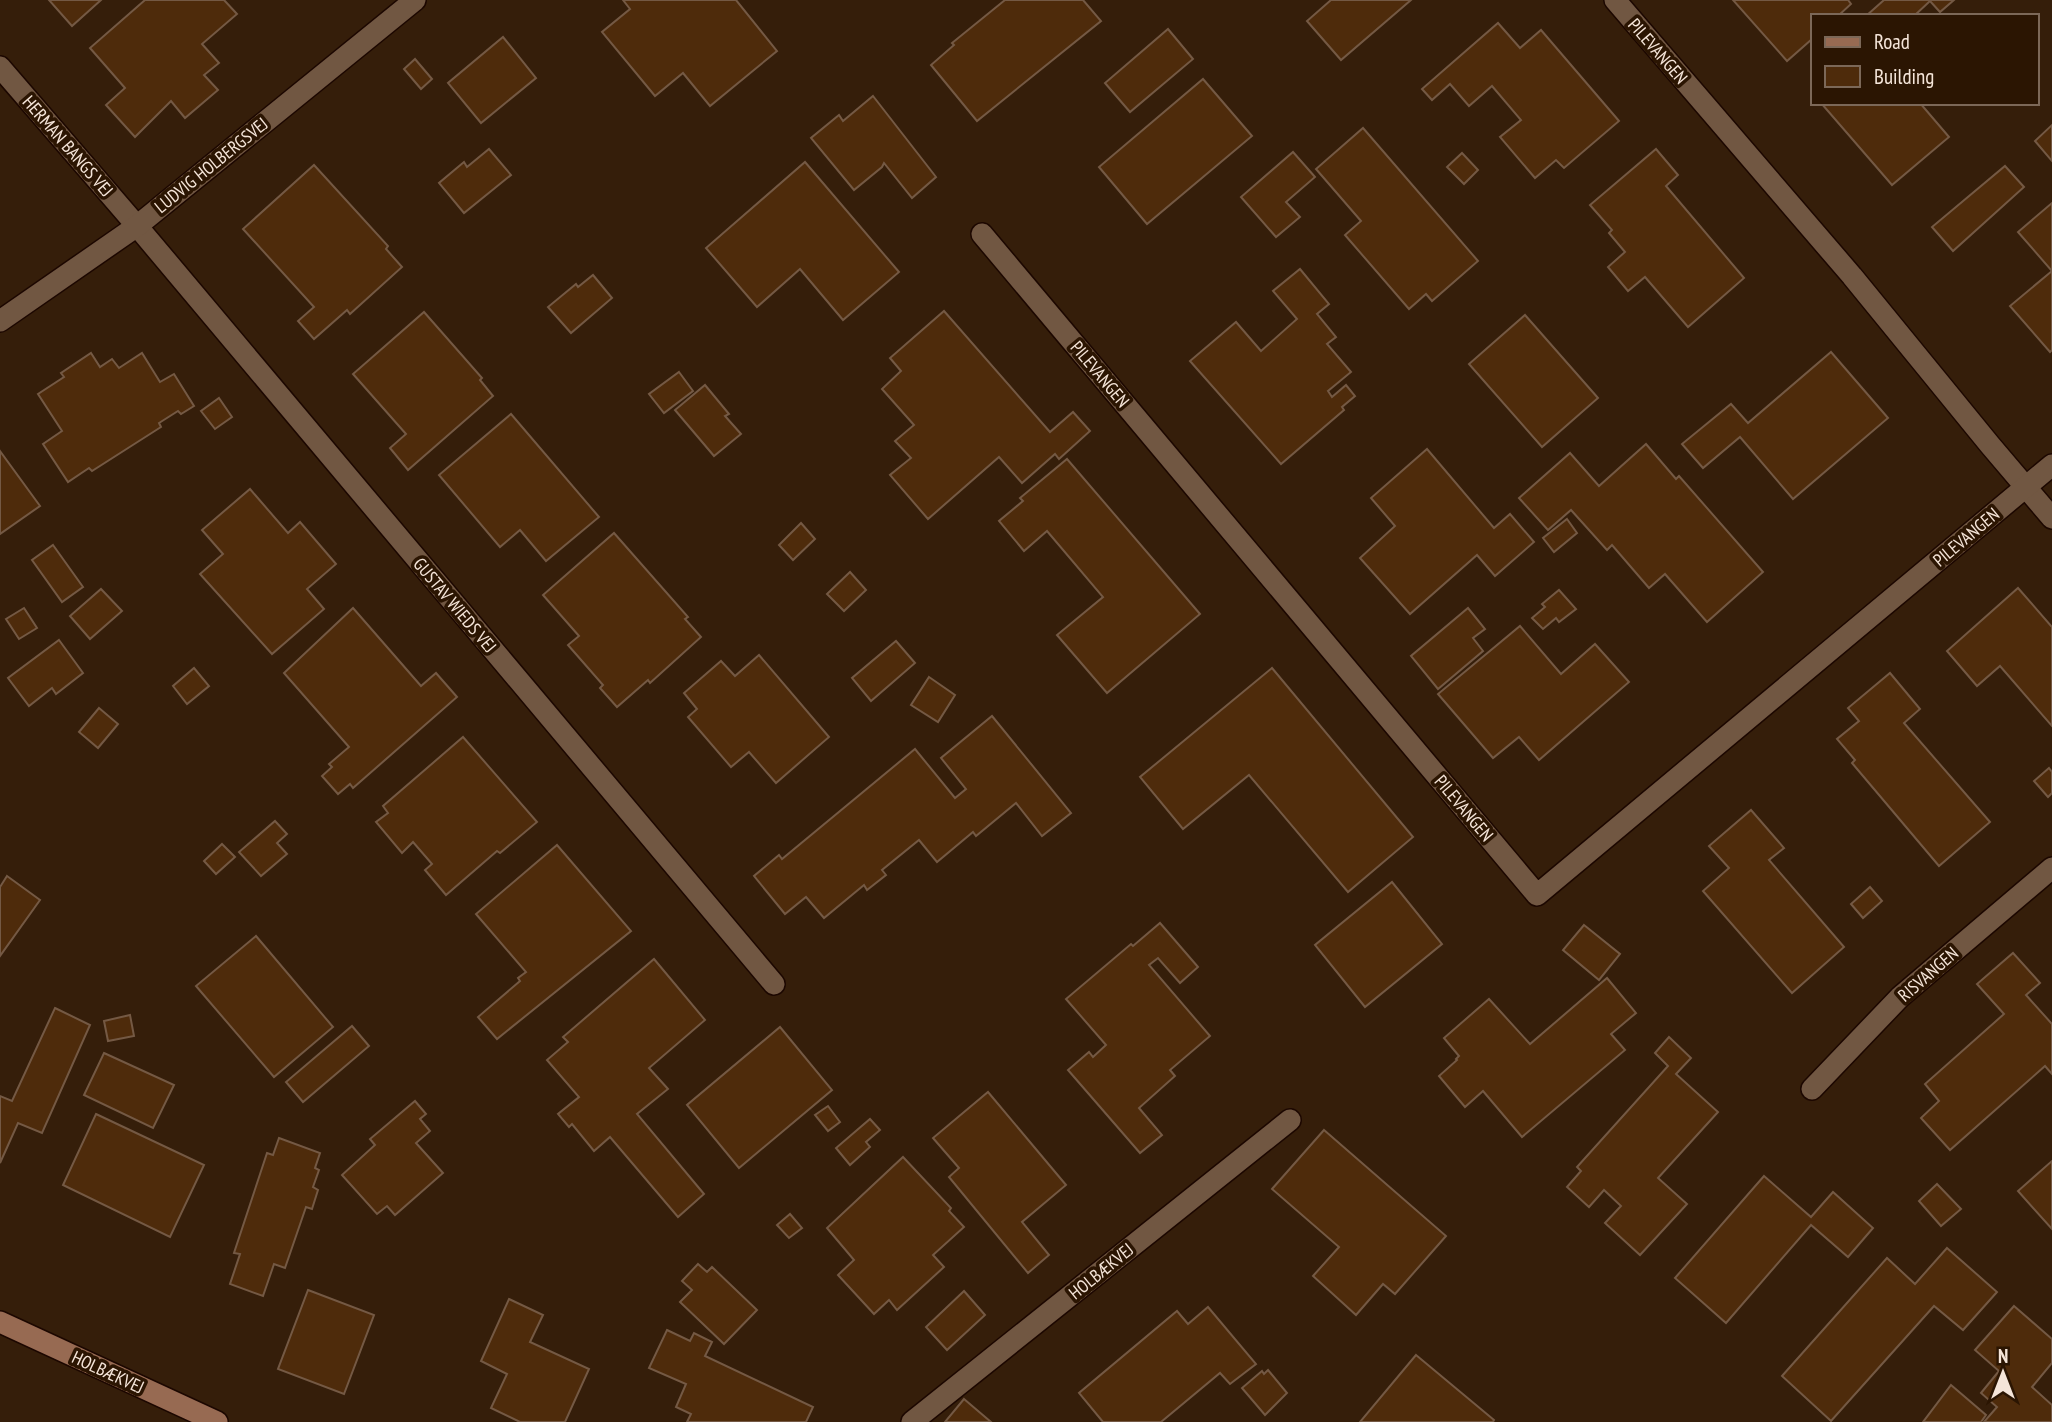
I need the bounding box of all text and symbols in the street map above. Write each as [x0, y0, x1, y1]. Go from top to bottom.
street label: PILEVANGEN [1623, 13, 1693, 89]
legend [1811, 14, 2038, 105]
text: Road [1874, 28, 1910, 55]
text: Building [1874, 63, 1934, 90]
street label: HERMAN BANGS VEJ [18, 91, 118, 201]
street label: LUDVIG HOLBERGSVEJ [150, 112, 272, 218]
street label: PILEVANGEN [1066, 336, 1134, 412]
street label: PILEVANGEN [1928, 503, 2004, 571]
street label: GUSTAV WIEDS VEJ [409, 553, 501, 657]
street label: PILEVANGEN [1430, 770, 1498, 846]
street label: RISVANGEN [1893, 941, 1963, 1007]
street label: HOLBÆKVEJ [1064, 1238, 1138, 1304]
north arrow [1968, 1338, 2038, 1408]
text: N [1998, 1344, 2008, 1368]
street label: HOLBÆKVEJ [68, 1345, 148, 1399]

